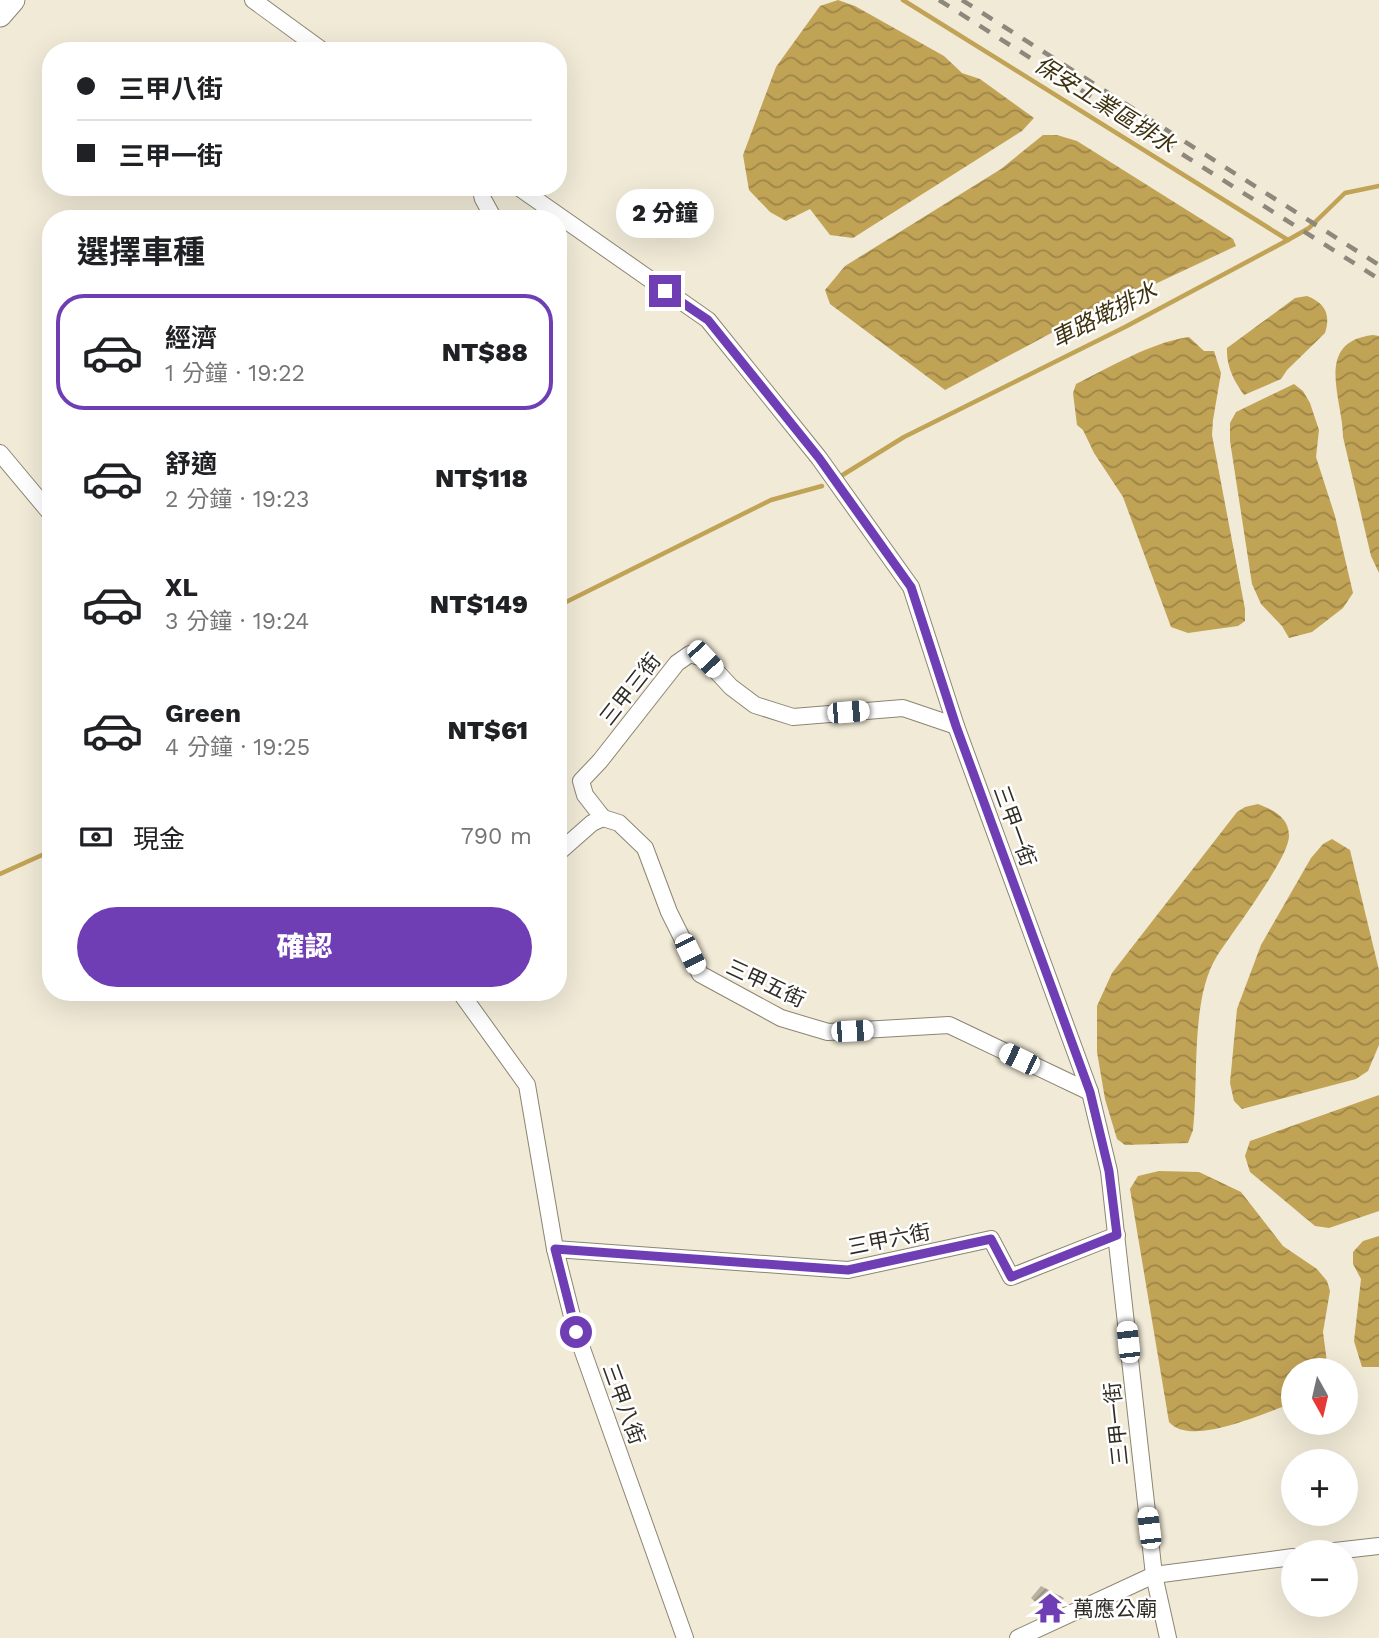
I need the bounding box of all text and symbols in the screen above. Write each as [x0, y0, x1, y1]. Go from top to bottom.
water label: 保安工業區排水 [1030, 51, 1181, 160]
text: 三甲八街 [119, 74, 223, 104]
text: 三甲一街 [119, 141, 223, 171]
callout: 2 分鐘 [616, 190, 714, 238]
text: 2 分鐘 [632, 200, 698, 227]
text: 選擇車種 [77, 233, 205, 271]
route end [649, 275, 681, 307]
water label: 車路墘排水 [1047, 276, 1162, 353]
icon: car [81, 321, 144, 384]
text: 經濟 [165, 323, 217, 353]
text: NT$88 [442, 337, 528, 367]
text: 1 分鐘 · 19:22 [165, 360, 305, 387]
icon: car [81, 447, 144, 510]
text: 舒適 [165, 449, 217, 479]
text: NT$118 [435, 463, 528, 493]
text: 2 分鐘 · 19:23 [165, 486, 309, 513]
text: XL [165, 572, 198, 602]
icon: car [81, 573, 144, 636]
text: NT$149 [430, 589, 528, 619]
text: 3 分鐘 · 19:24 [165, 608, 309, 635]
car [683, 636, 728, 682]
street label: 三甲三街 [594, 648, 666, 730]
text: Green [165, 698, 241, 728]
icon: car [81, 699, 144, 762]
car [827, 700, 870, 724]
text: NT$61 [447, 715, 528, 745]
text: 4 分鐘 · 19:25 [165, 734, 310, 761]
street label: 三甲一街 [989, 782, 1041, 870]
icon: cash [77, 818, 115, 856]
text: 790 m [461, 823, 532, 850]
text: 現金 [133, 824, 185, 854]
button: 確認 [77, 907, 532, 987]
car [672, 931, 709, 977]
street label: 三甲五街 [723, 954, 809, 1012]
car [831, 1019, 874, 1043]
car [996, 1040, 1043, 1078]
street label: 三甲六街 [845, 1219, 933, 1259]
route start [560, 1316, 592, 1348]
car [1116, 1320, 1141, 1364]
north arrow [1281, 1358, 1358, 1435]
map controls [1281, 1358, 1358, 1617]
street label: 三甲八街 [598, 1360, 650, 1448]
street label: 三甲一街 [1099, 1381, 1133, 1467]
button: + [1281, 1449, 1358, 1526]
car [1137, 1506, 1162, 1550]
button: − [1281, 1540, 1358, 1617]
temple icon: 萬應公廟 [1033, 1591, 1067, 1625]
place label: 萬應公廟 [1073, 1596, 1157, 1621]

